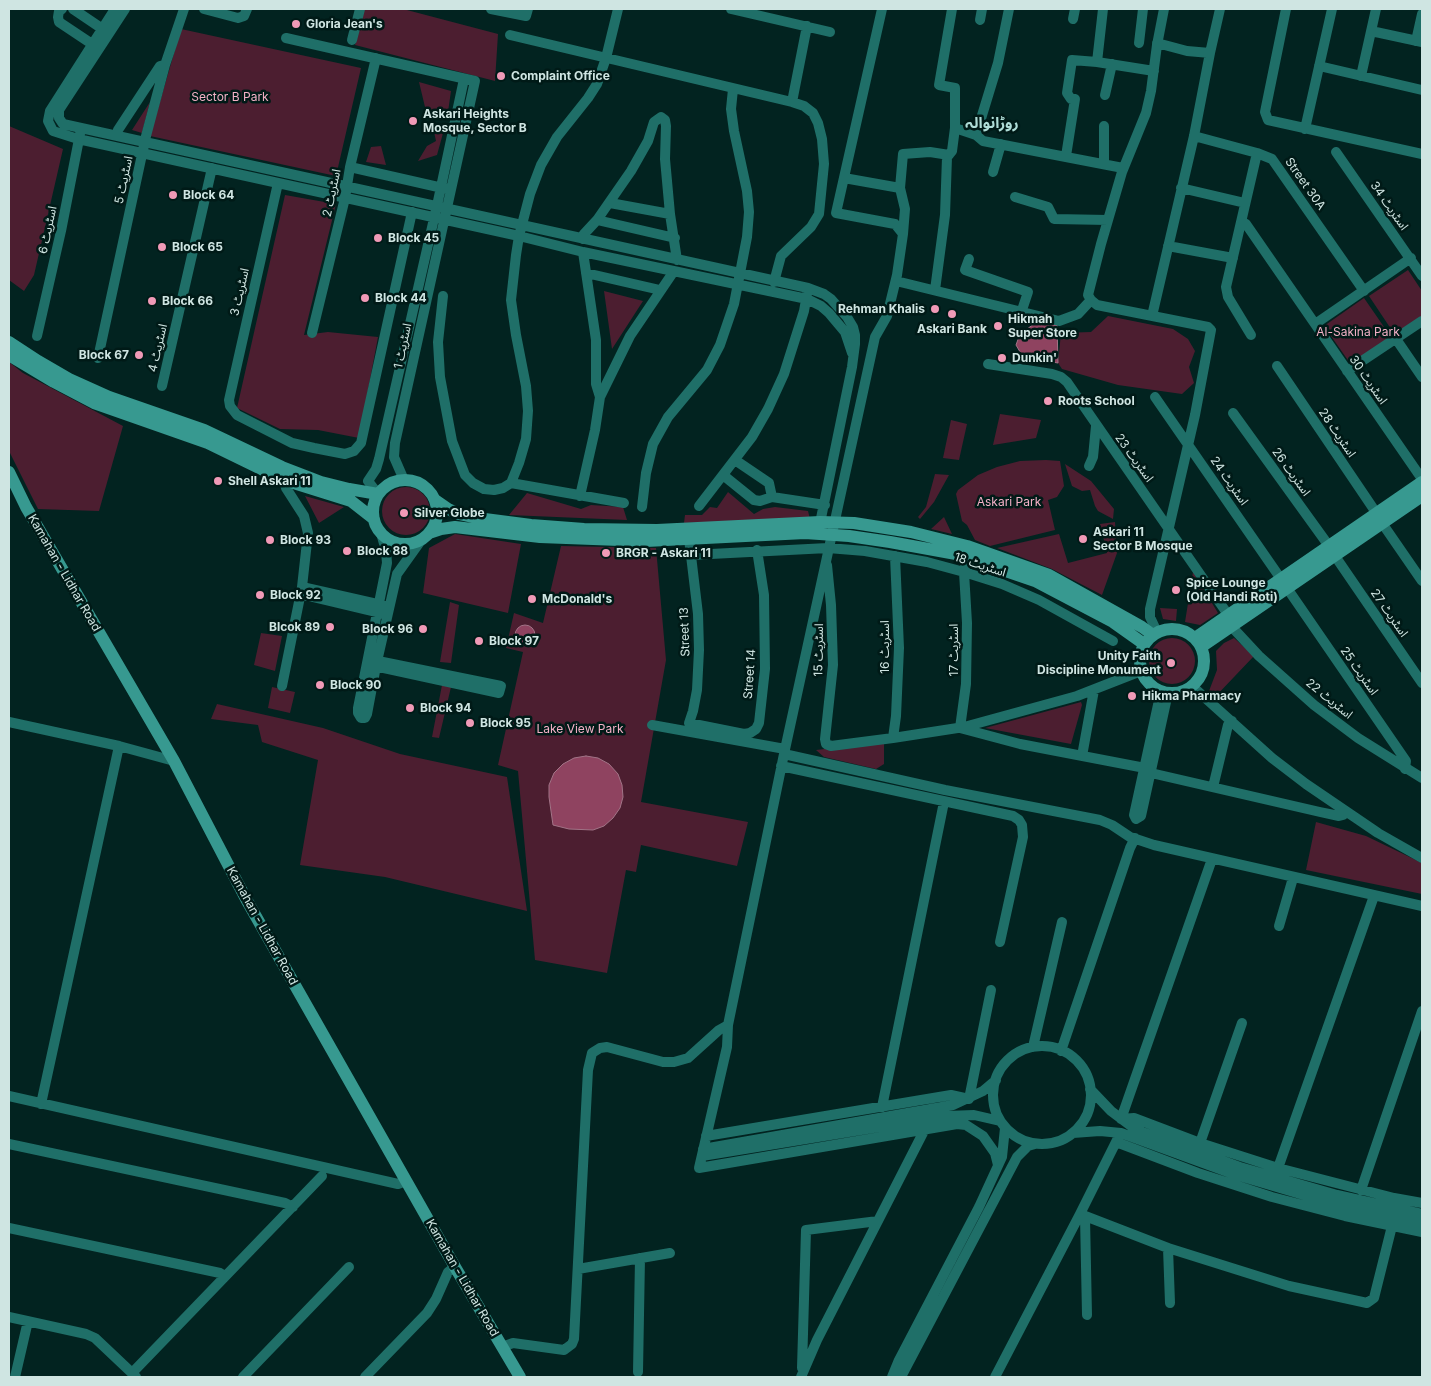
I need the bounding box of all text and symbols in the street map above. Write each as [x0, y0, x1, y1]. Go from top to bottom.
place label: Gloria Jean's [306, 17, 383, 31]
marker: Gloria Jean's [290, 18, 302, 30]
place label: Complaint Office [511, 69, 610, 83]
marker: Complaint Office [495, 70, 507, 82]
park label: Sector B Park [191, 90, 269, 104]
place label: Askari Heights Mosque, Sector B [423, 107, 527, 135]
district label: روڑانوالہ [965, 114, 1019, 132]
marker: Askari Heights Mosque, Sector B [407, 115, 419, 127]
street label: اسٹریٹ 5 [112, 155, 136, 205]
street label: Street 30A [1282, 155, 1328, 213]
street label: اسٹریٹ 2 [320, 168, 344, 218]
street label: اسٹریٹ 34 [1367, 179, 1411, 233]
place label: Block 64 [183, 188, 234, 202]
marker: Block 64 [167, 189, 179, 201]
street label: اسٹریٹ 6 [36, 205, 60, 255]
place label: Block 45 [388, 231, 439, 245]
marker: Block 45 [372, 232, 384, 244]
place label: Block 65 [172, 240, 223, 254]
marker: Block 65 [156, 241, 168, 253]
street label: اسٹریٹ 3 [228, 267, 252, 317]
place label: Block 44 [375, 291, 427, 305]
marker: Block 44 [359, 292, 371, 304]
place label: Block 66 [162, 294, 213, 308]
marker: Block 66 [146, 295, 158, 307]
place label: Rehman Khalis [838, 302, 925, 316]
marker: Rehman Khalis [929, 303, 941, 315]
marker: Askari Bank [946, 308, 958, 320]
place label: Hikmah Super Store [1008, 312, 1077, 340]
marker: Hikmah Super Store [992, 320, 1004, 332]
street label: اسٹریٹ 1 [391, 322, 415, 370]
place label: Askari Bank [917, 322, 987, 336]
street label: اسٹریٹ 4 [145, 323, 171, 373]
park label: Al-Sakina Park [1316, 325, 1400, 339]
place label: Block 67 [79, 348, 129, 362]
marker: Block 67 [133, 349, 145, 361]
place label: Dunkin' [1012, 351, 1057, 365]
marker: Dunkin' [996, 352, 1008, 364]
street label: اسٹریٹ 30 [1346, 353, 1390, 407]
place label: Roots School [1058, 394, 1135, 408]
marker: Roots School [1042, 395, 1054, 407]
street label: اسٹریٹ 28 [1315, 406, 1359, 460]
street label: اسٹریٹ 23 [1112, 431, 1156, 485]
street label: اسٹریٹ 26 [1269, 445, 1313, 499]
street label: اسٹریٹ 24 [1207, 454, 1251, 508]
place label: Shell Askari 11 [228, 474, 311, 488]
marker: Shell Askari 11 [212, 475, 224, 487]
park label: Askari Park [977, 495, 1041, 509]
place label: Silver Globe [414, 506, 485, 520]
marker: Silver Globe [398, 507, 410, 519]
street label: Kamahan - Lidhar Road [25, 512, 103, 634]
place label: Askari 11 Sector B Mosque [1093, 525, 1193, 553]
place label: Block 93 [280, 533, 331, 547]
marker: Askari 11 Sector B Mosque [1077, 533, 1089, 545]
marker: Block 93 [264, 534, 276, 546]
place label: Block 88 [357, 544, 408, 558]
marker: Block 88 [341, 545, 353, 557]
place label: BRGR - Askari 11 [616, 546, 711, 560]
marker: BRGR - Askari 11 [600, 547, 612, 559]
street label: اسٹریٹ 18 [952, 550, 1008, 580]
place label: Spice Lounge (Old Handi Roti) [1186, 576, 1278, 604]
marker: Spice Lounge (Old Handi Roti) [1170, 584, 1182, 596]
street label: اسٹریٹ 27 [1367, 586, 1411, 640]
place label: Block 92 [270, 588, 321, 602]
marker: Block 92 [254, 589, 266, 601]
place label: McDonald's [542, 592, 612, 606]
marker: McDonald's [526, 593, 538, 605]
street label: Street 13 [677, 607, 693, 657]
place label: Blcok 89 [269, 620, 320, 634]
street label: اسٹریٹ 16 [878, 620, 892, 674]
marker: Blcok 89 [324, 621, 336, 633]
place label: Block 96 [362, 622, 413, 636]
marker: Block 96 [417, 623, 429, 635]
street label: اسٹریٹ 15 [811, 623, 827, 677]
street label: اسٹریٹ 17 [947, 624, 961, 676]
place label: Block 97 [489, 634, 539, 648]
marker: Block 97 [473, 635, 485, 647]
street label: اسٹریٹ 25 [1337, 644, 1381, 698]
street label: Street 14 [741, 649, 759, 699]
place label: Unity Faith Discipline Monument [1037, 649, 1161, 677]
marker: Unity Faith Discipline Monument [1165, 657, 1177, 669]
street label: اسٹریٹ 22 [1303, 676, 1355, 722]
place label: Block 90 [330, 678, 381, 692]
marker: Block 90 [314, 679, 326, 691]
place label: Hikma Pharmacy [1142, 689, 1241, 703]
marker: Hikma Pharmacy [1126, 690, 1138, 702]
place label: Block 94 [420, 701, 471, 715]
marker: Block 94 [404, 702, 416, 714]
place label: Block 95 [480, 716, 531, 730]
marker: Block 95 [464, 717, 476, 729]
park label: Lake View Park [536, 722, 624, 736]
street label: Kamahan - Lidhar Road [223, 864, 301, 988]
street label: Kamahan - Lidhar Road [423, 1217, 501, 1339]

